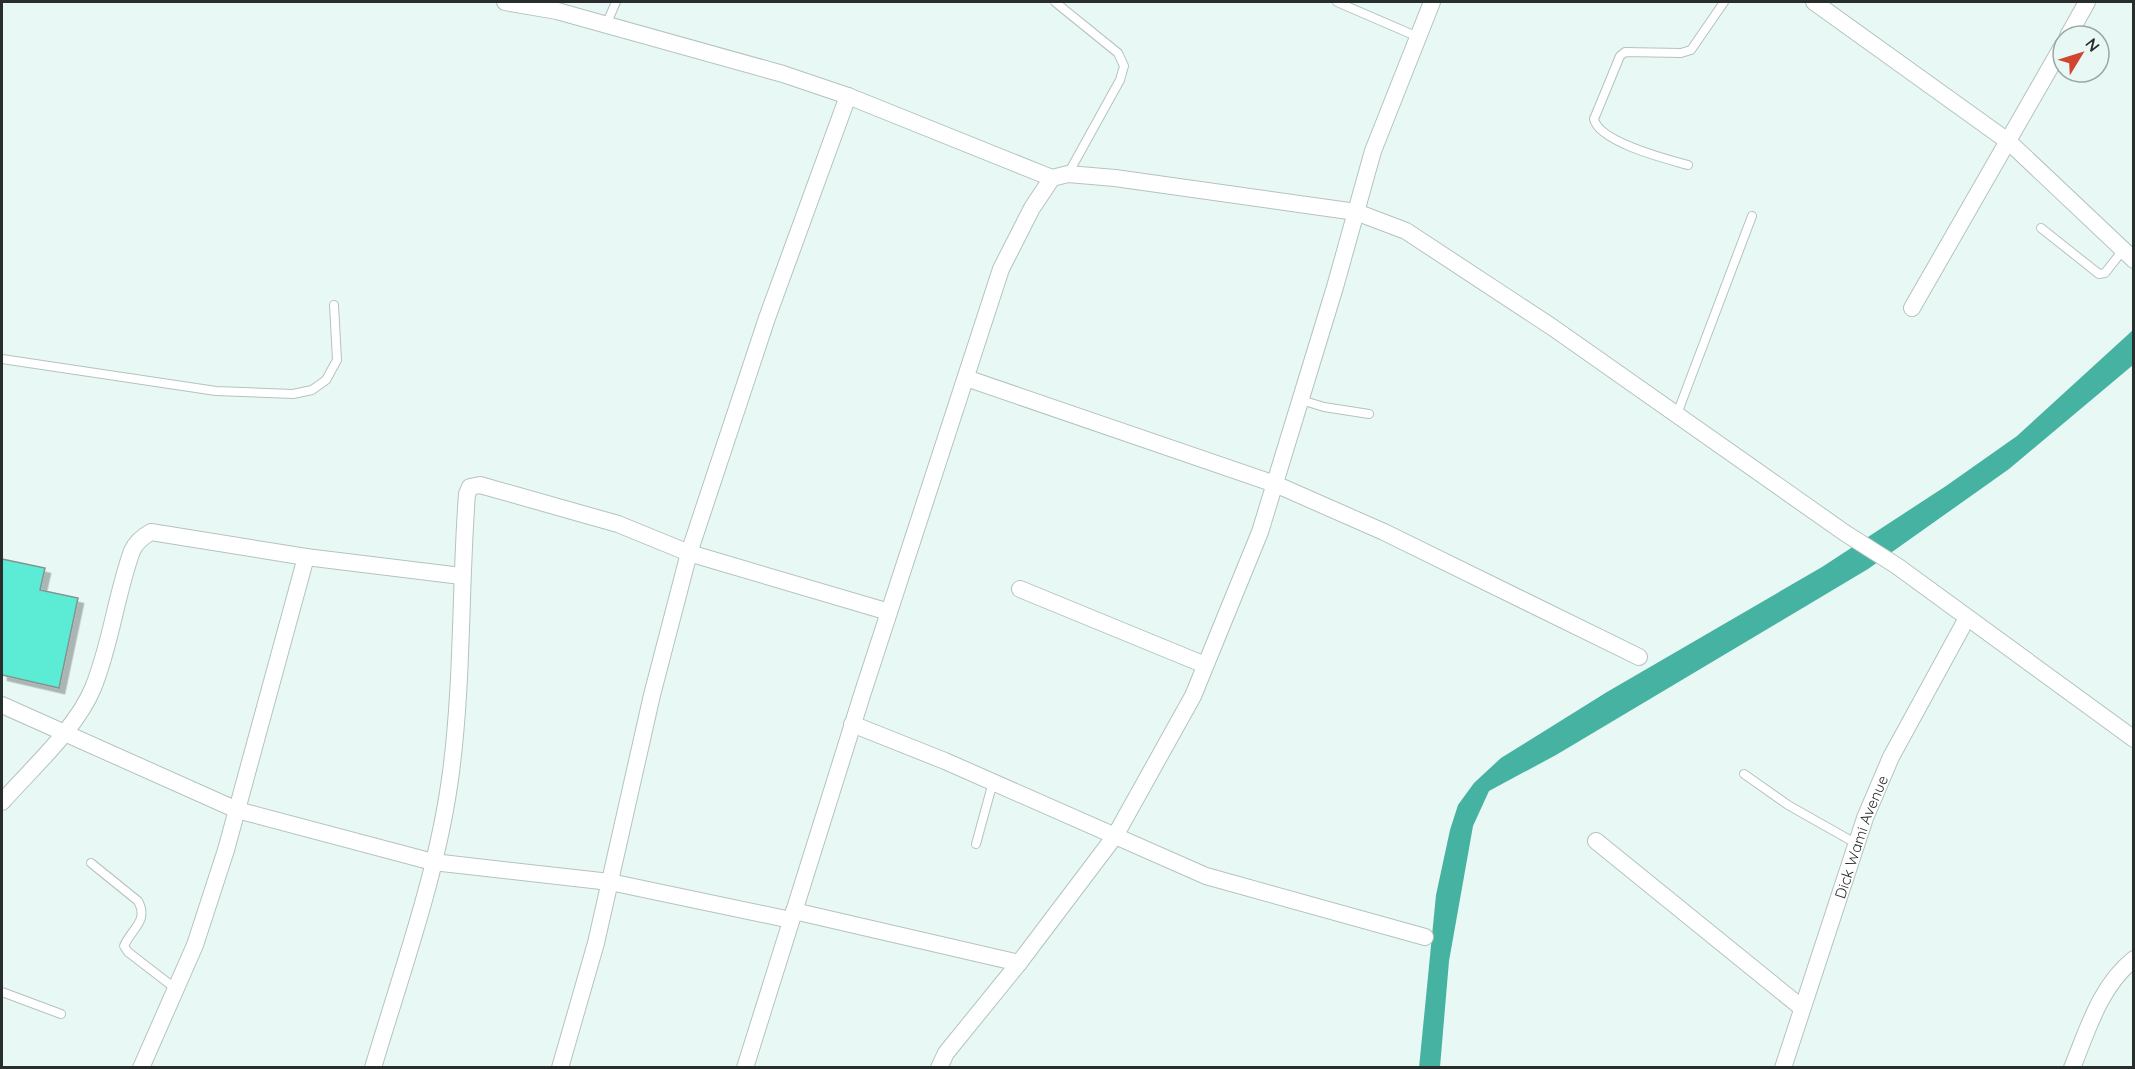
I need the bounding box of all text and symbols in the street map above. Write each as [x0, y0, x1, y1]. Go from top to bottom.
north arrow [2051, 24, 2111, 84]
text: N [2081, 34, 2104, 56]
street label: Dick Wami Avenue [1830, 772, 1892, 901]

